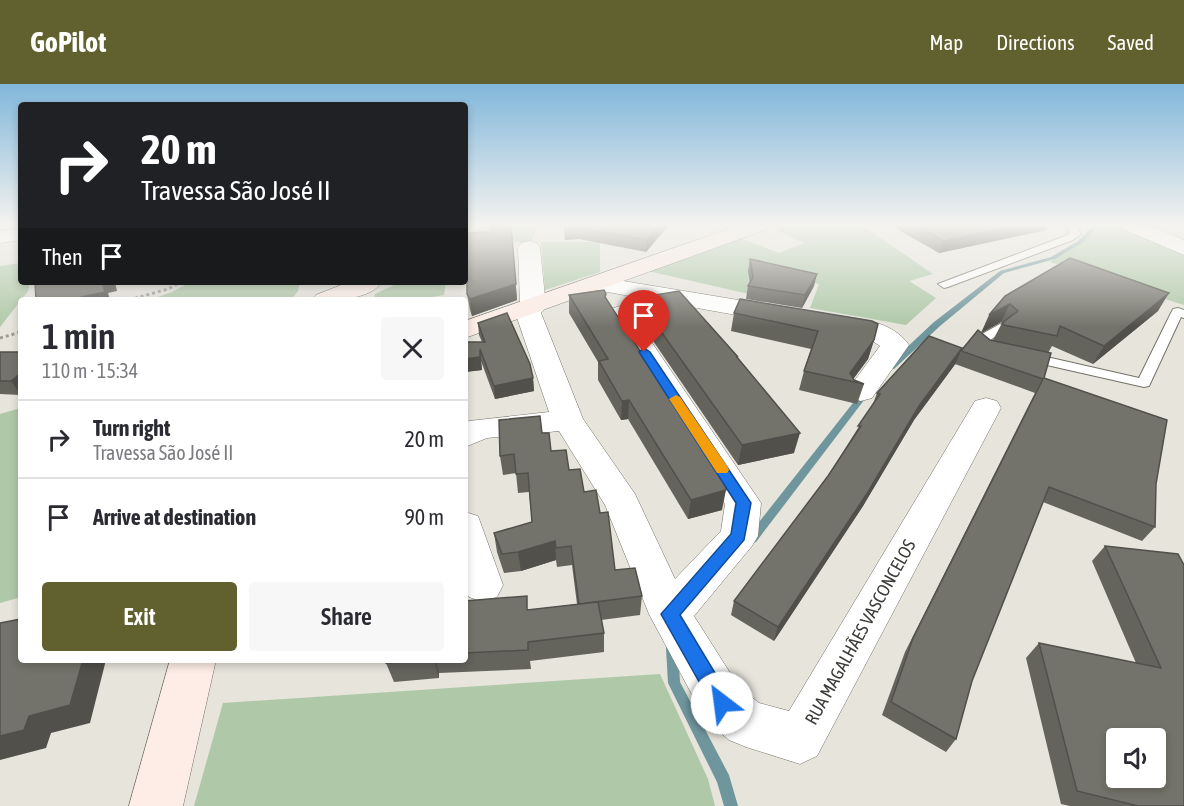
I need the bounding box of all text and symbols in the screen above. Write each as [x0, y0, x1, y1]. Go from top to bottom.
text: GoPilot [30, 26, 106, 58]
text: Map [929, 30, 963, 54]
text: Directions [996, 30, 1075, 54]
text: Saved [1108, 30, 1154, 54]
text: 20 m [141, 125, 216, 173]
icon: right [42, 126, 120, 204]
text: Travessa São José II [141, 175, 331, 206]
icon: arrive [95, 240, 128, 273]
text: Then [42, 244, 83, 270]
pin [618, 290, 669, 352]
icon: arrive [627, 299, 660, 332]
text: 1 min [42, 315, 116, 357]
button: close [381, 317, 444, 380]
text: 110 m · 15:34 [42, 359, 138, 382]
text: Turn right [93, 415, 170, 441]
icon: right [42, 423, 75, 456]
text: 20 m [404, 426, 444, 452]
text: Travessa São José II [93, 441, 233, 464]
icon: arrive [42, 501, 75, 534]
text: Arrive at destination [93, 504, 256, 530]
text: 90 m [404, 504, 444, 530]
street label: RUA MAGALHÃES VASCONCELOS [800, 535, 920, 728]
button: Exit [42, 582, 237, 651]
button: Share [249, 582, 444, 651]
position arrow [690, 671, 754, 735]
map controls [1106, 728, 1166, 788]
button: sound [1106, 728, 1166, 788]

